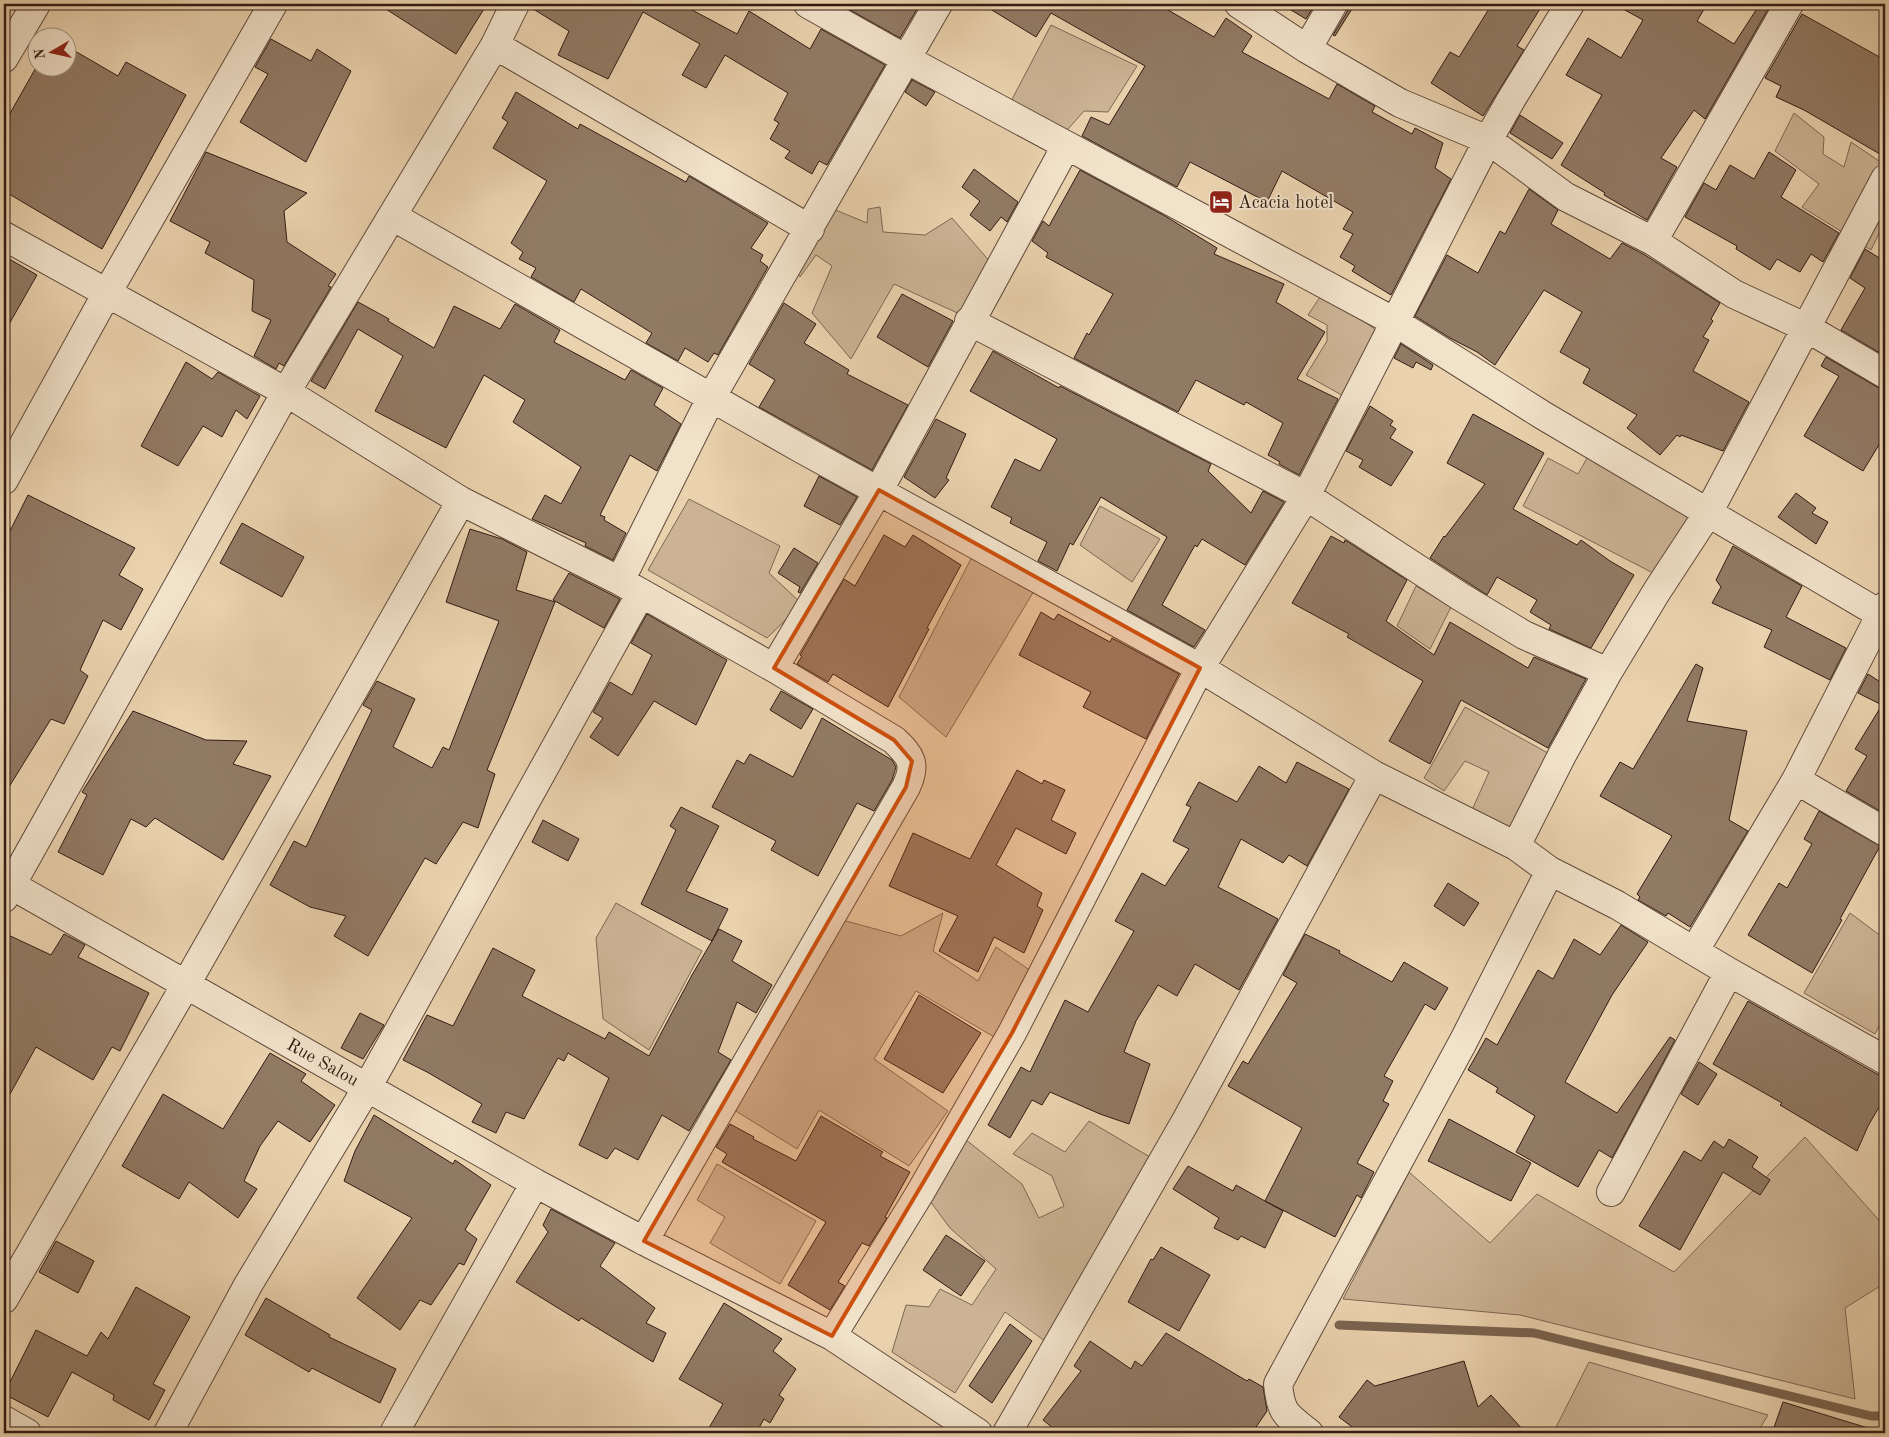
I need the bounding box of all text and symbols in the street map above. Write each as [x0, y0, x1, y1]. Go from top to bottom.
north arrow [28, 28, 78, 78]
text: N [32, 47, 48, 60]
hotel icon: Acacia hotel [1208, 189, 1234, 215]
place label: Acacia hotel [1238, 194, 1333, 212]
street label: Rue Salou [283, 1036, 362, 1090]

